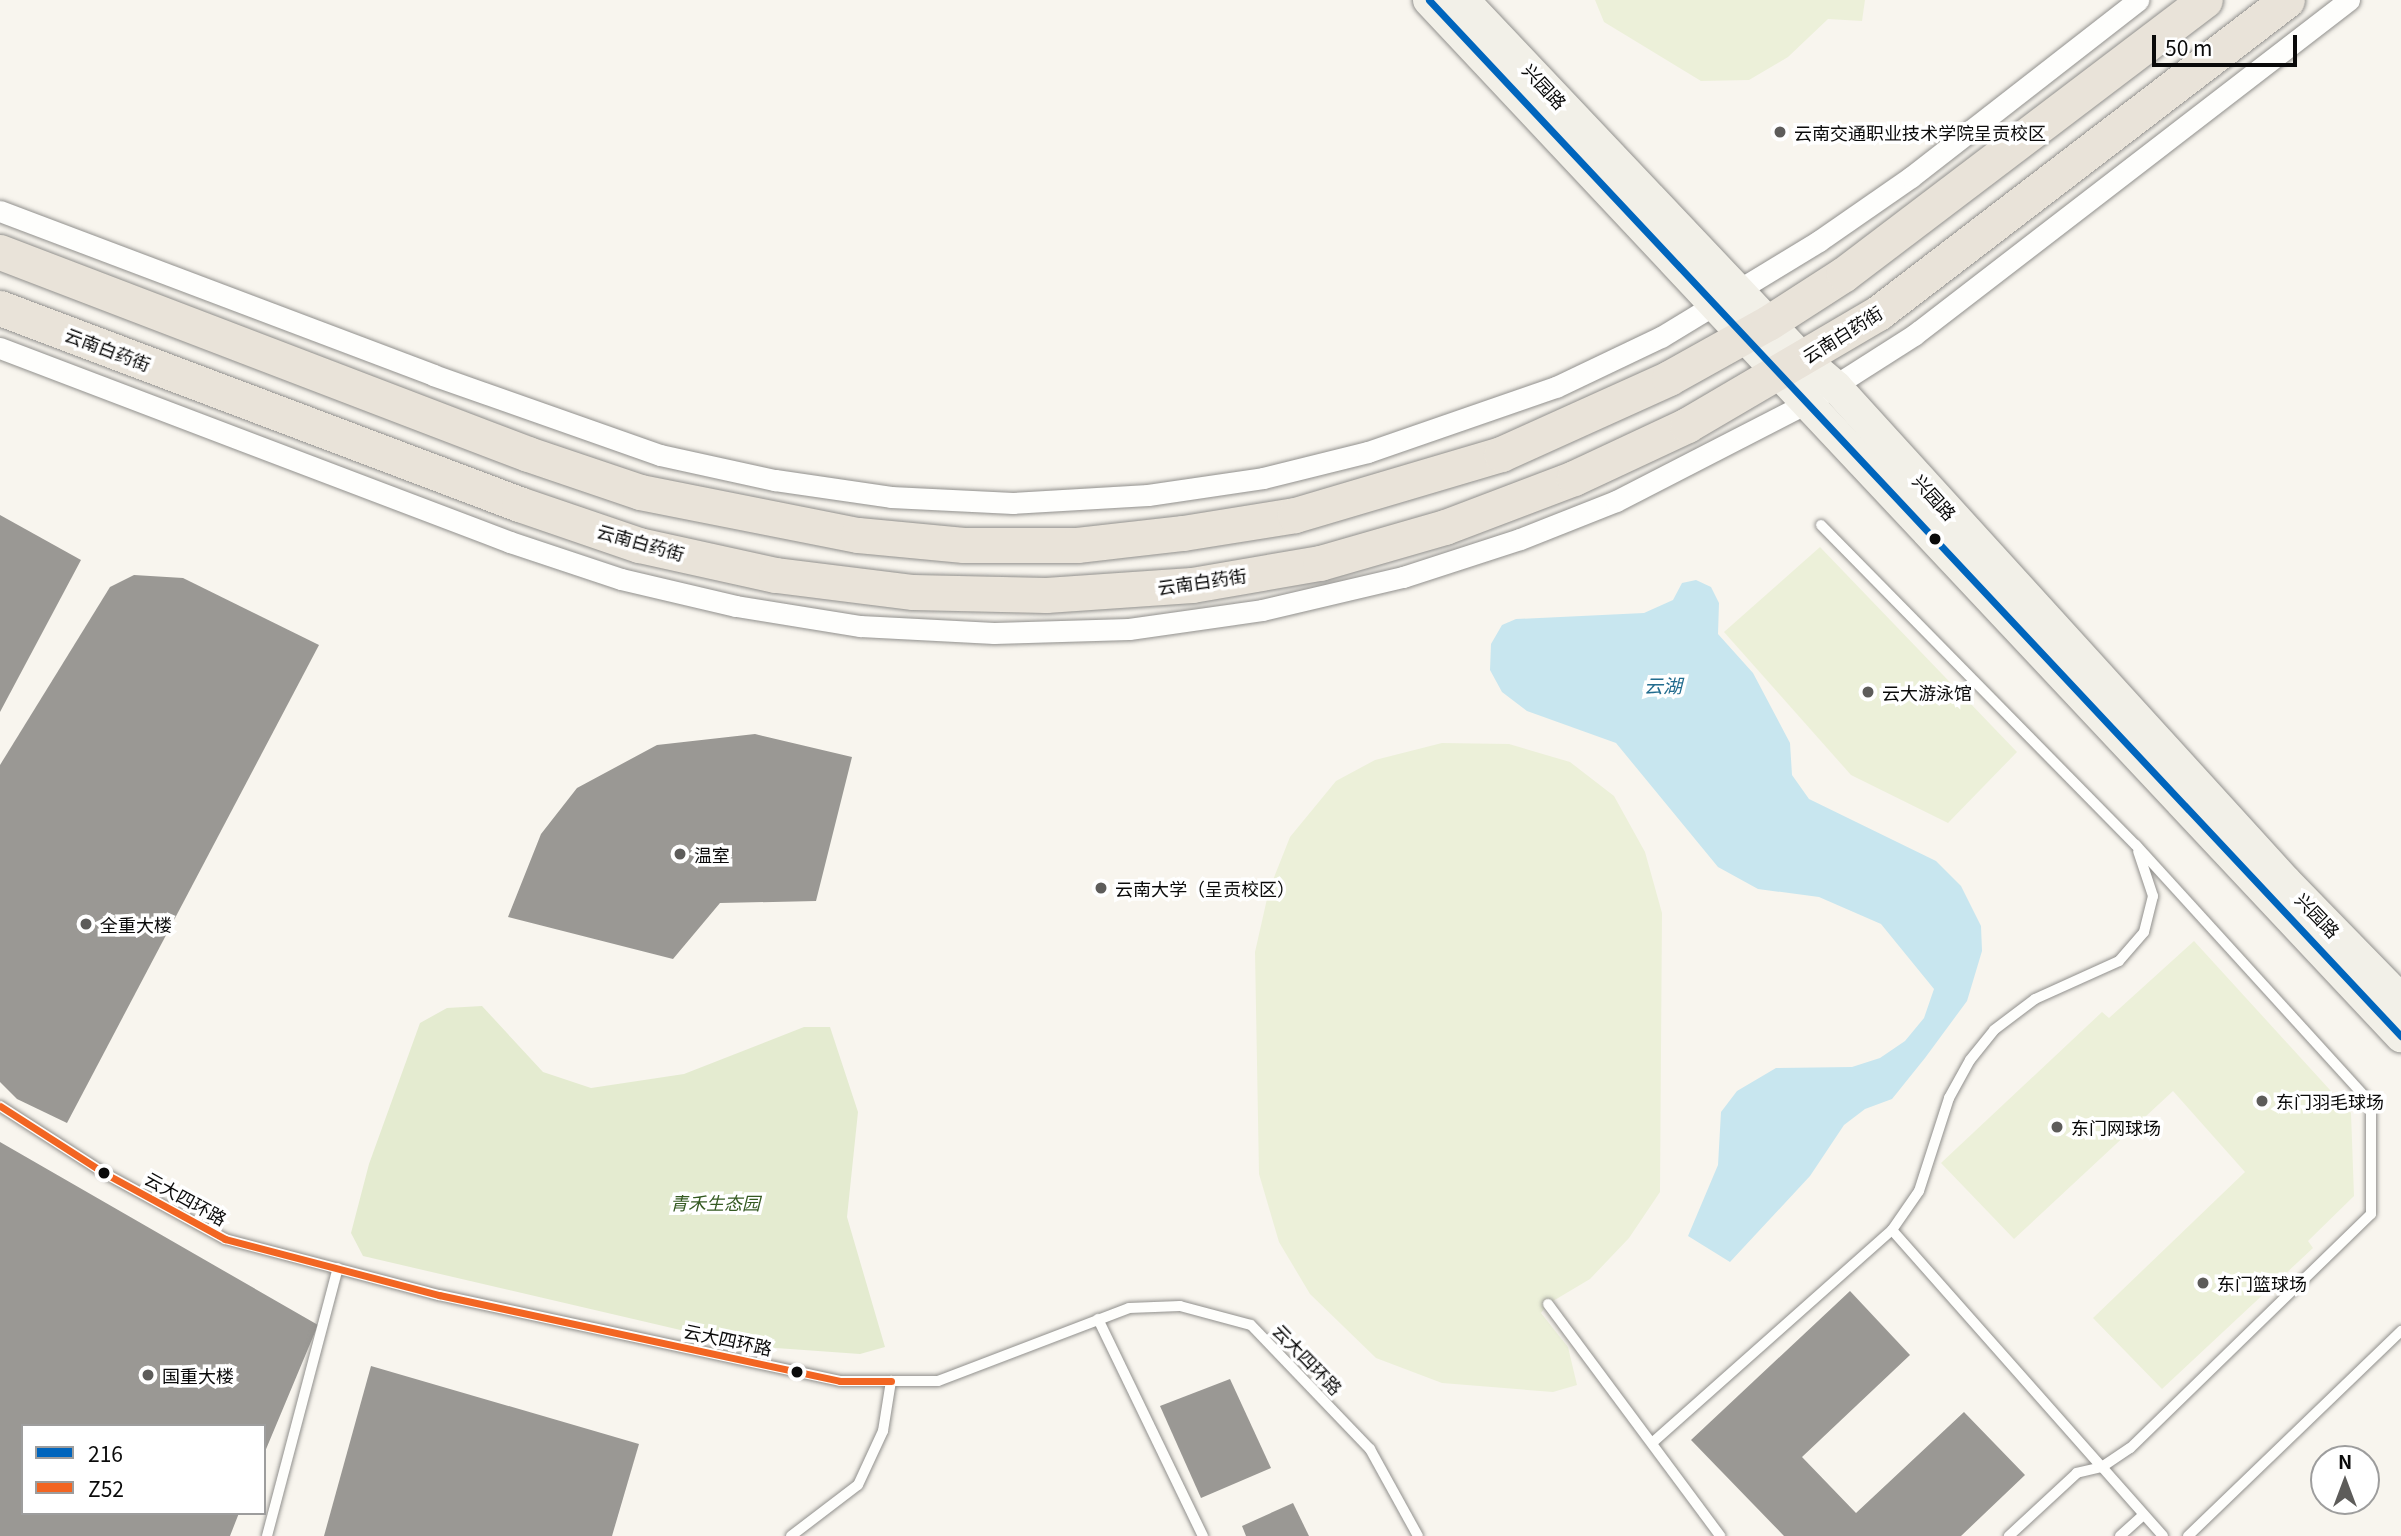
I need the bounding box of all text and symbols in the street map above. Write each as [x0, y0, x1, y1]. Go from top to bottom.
scale bar [2156, 21, 2301, 65]
text: 50 m [2165, 32, 2212, 62]
street label: 兴园路 [1519, 59, 1571, 113]
place label: 云南交通职业技术学院呈贡校区 [1794, 121, 2046, 143]
marker: 云南交通职业技术学院呈贡校区 [1772, 124, 1788, 140]
street label: 云南白药街 [1798, 301, 1886, 367]
street label: 云南白药街 [62, 323, 154, 375]
street label: 兴园路 [1909, 470, 1961, 524]
street label: 云南白药街 [595, 519, 687, 565]
unlabelled marker [1928, 532, 1942, 546]
street label: 云南白药街 [1156, 564, 1248, 598]
water label: 云湖 [1644, 674, 1682, 696]
place label: 云大游泳馆 [1882, 681, 1972, 703]
marker: 云大游泳馆 [1860, 684, 1876, 700]
place label: 温室 [694, 843, 730, 865]
marker: 温室 [672, 846, 688, 862]
place label: 云南大学（呈贡校区） [1115, 877, 1295, 899]
marker: 云南大学（呈贡校区） [1093, 880, 1109, 896]
street label: 兴园路 [2291, 888, 2345, 942]
place label: 全重大楼 [100, 913, 172, 935]
marker: 全重大楼 [78, 916, 94, 932]
place label: 东门羽毛球场 [2276, 1090, 2384, 1112]
marker: 东门羽毛球场 [2254, 1093, 2270, 1109]
place label: 东门网球场 [2071, 1116, 2161, 1138]
marker: 东门网球场 [2049, 1119, 2065, 1135]
unlabelled marker [97, 1166, 111, 1180]
street label: 云大四环路 [141, 1167, 231, 1229]
park label: 青禾生态园 [670, 1191, 760, 1213]
place label: 东门篮球场 [2217, 1272, 2307, 1294]
marker: 东门篮球场 [2195, 1275, 2211, 1291]
street label: 云大四环路 [682, 1319, 774, 1359]
street label: 云大四环路 [1269, 1319, 1347, 1399]
place label: 国重大楼 [162, 1364, 234, 1386]
unlabelled marker [790, 1365, 804, 1379]
marker: 国重大楼 [140, 1367, 156, 1383]
legend [21, 1424, 266, 1515]
text: 216 [88, 1438, 123, 1468]
north arrow [2310, 1445, 2380, 1515]
text: N [2338, 1447, 2352, 1474]
text: Z52 [88, 1473, 124, 1503]

